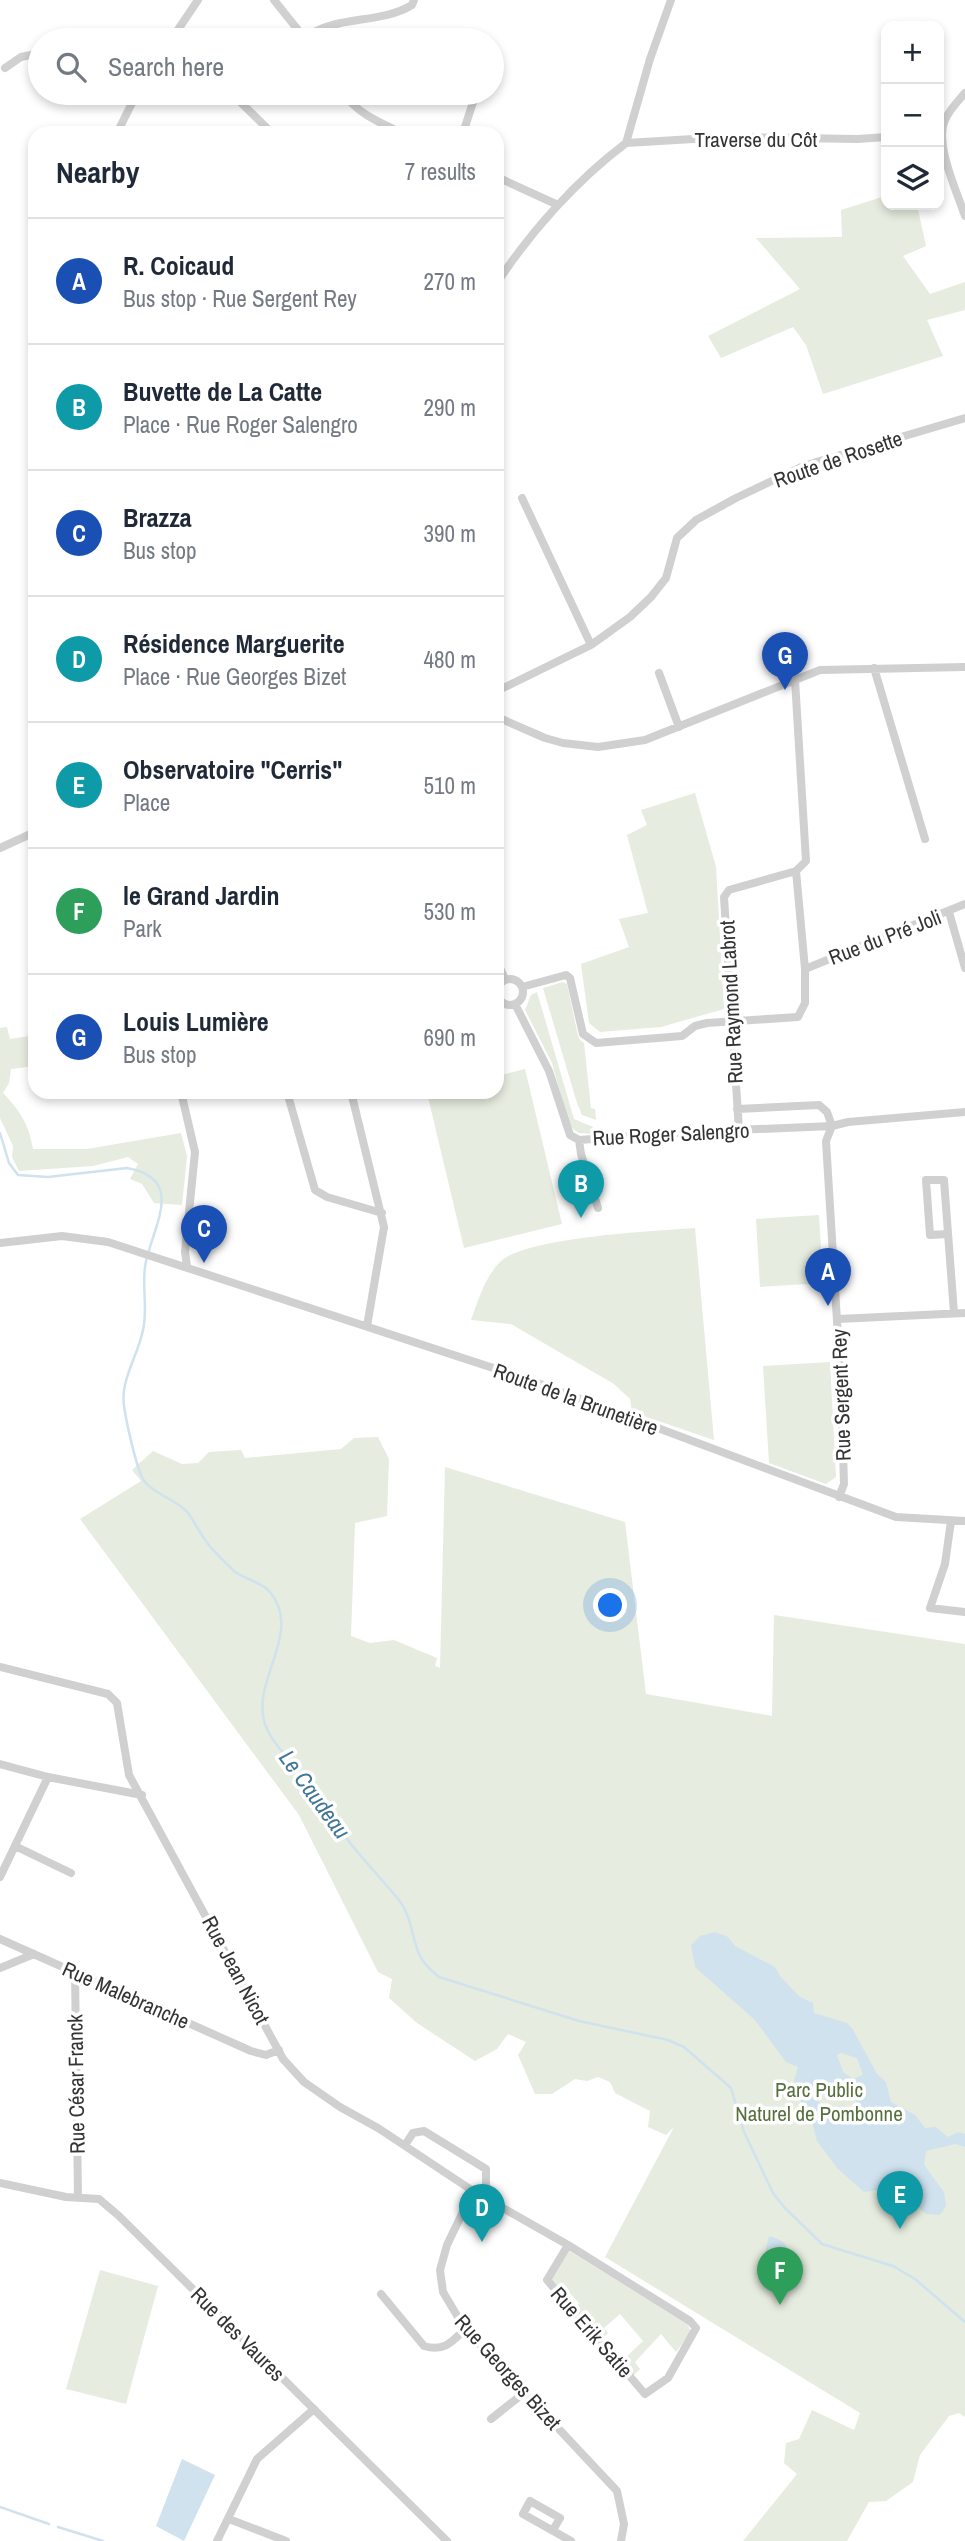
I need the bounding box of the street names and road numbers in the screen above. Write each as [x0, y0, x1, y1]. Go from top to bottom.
street label: Traverse du Côt [695, 125, 818, 154]
street label: Route de Rosette [770, 423, 906, 495]
street label: Rue du Pré Joli [824, 902, 946, 972]
street label: Rue Raymond Labrot [712, 919, 750, 1084]
street label: Rue Roger Salengro [592, 1115, 750, 1153]
street label: Rue Sergent Rey [824, 1328, 858, 1462]
street label: Route de la Brunetière [490, 1356, 662, 1442]
street label: Rue Jean Nicot [195, 1911, 277, 2029]
street label: Rue Malebranche [58, 1954, 194, 2036]
street label: Rue César Franck [60, 2014, 92, 2154]
street label: Rue Erik Satie [544, 2280, 640, 2384]
street label: Rue des Vaures [185, 2281, 291, 2387]
street label: Rue Georges Bizet [448, 2308, 568, 2436]

